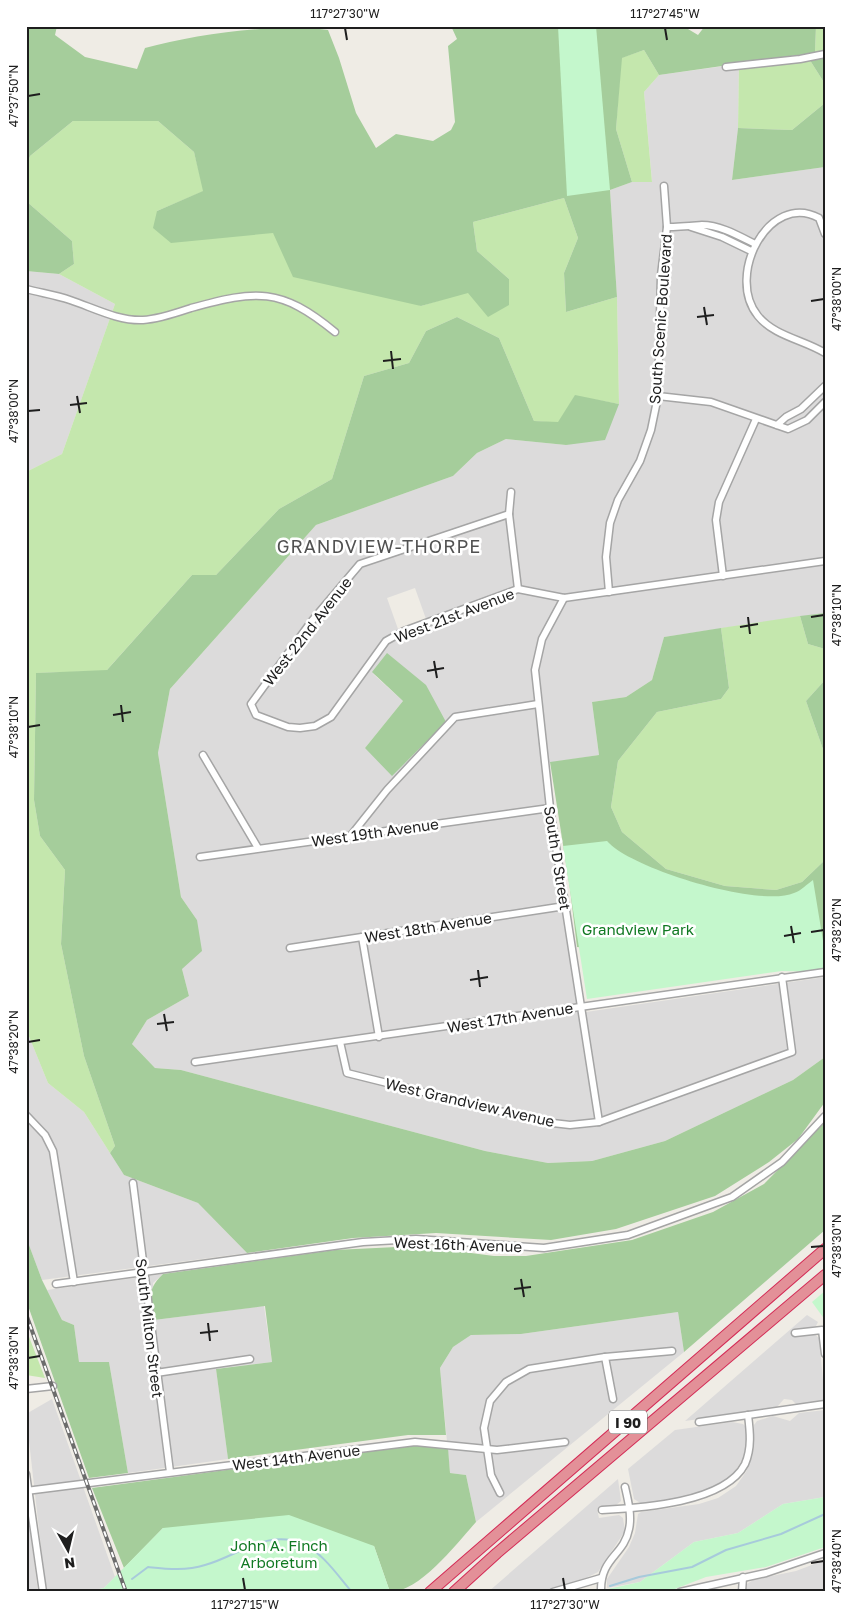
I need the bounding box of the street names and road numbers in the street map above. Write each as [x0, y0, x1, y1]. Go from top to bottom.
street label: South Scenic Boulevard [645, 233, 675, 405]
street label: West 22nd Avenue [259, 573, 355, 689]
street label: West 21st Avenue [392, 584, 517, 646]
street label: South D Street [541, 805, 575, 911]
street label: West 19th Avenue [310, 814, 440, 850]
street label: West 18th Avenue [363, 908, 493, 946]
street label: West 17th Avenue [446, 998, 575, 1036]
street label: West Grandview Avenue [384, 1074, 557, 1130]
street label: West 16th Avenue [393, 1233, 523, 1255]
street label: South Milton Street [133, 1257, 167, 1399]
road number: I 90 [609, 1410, 647, 1434]
street label: West 14th Avenue [231, 1440, 361, 1474]

